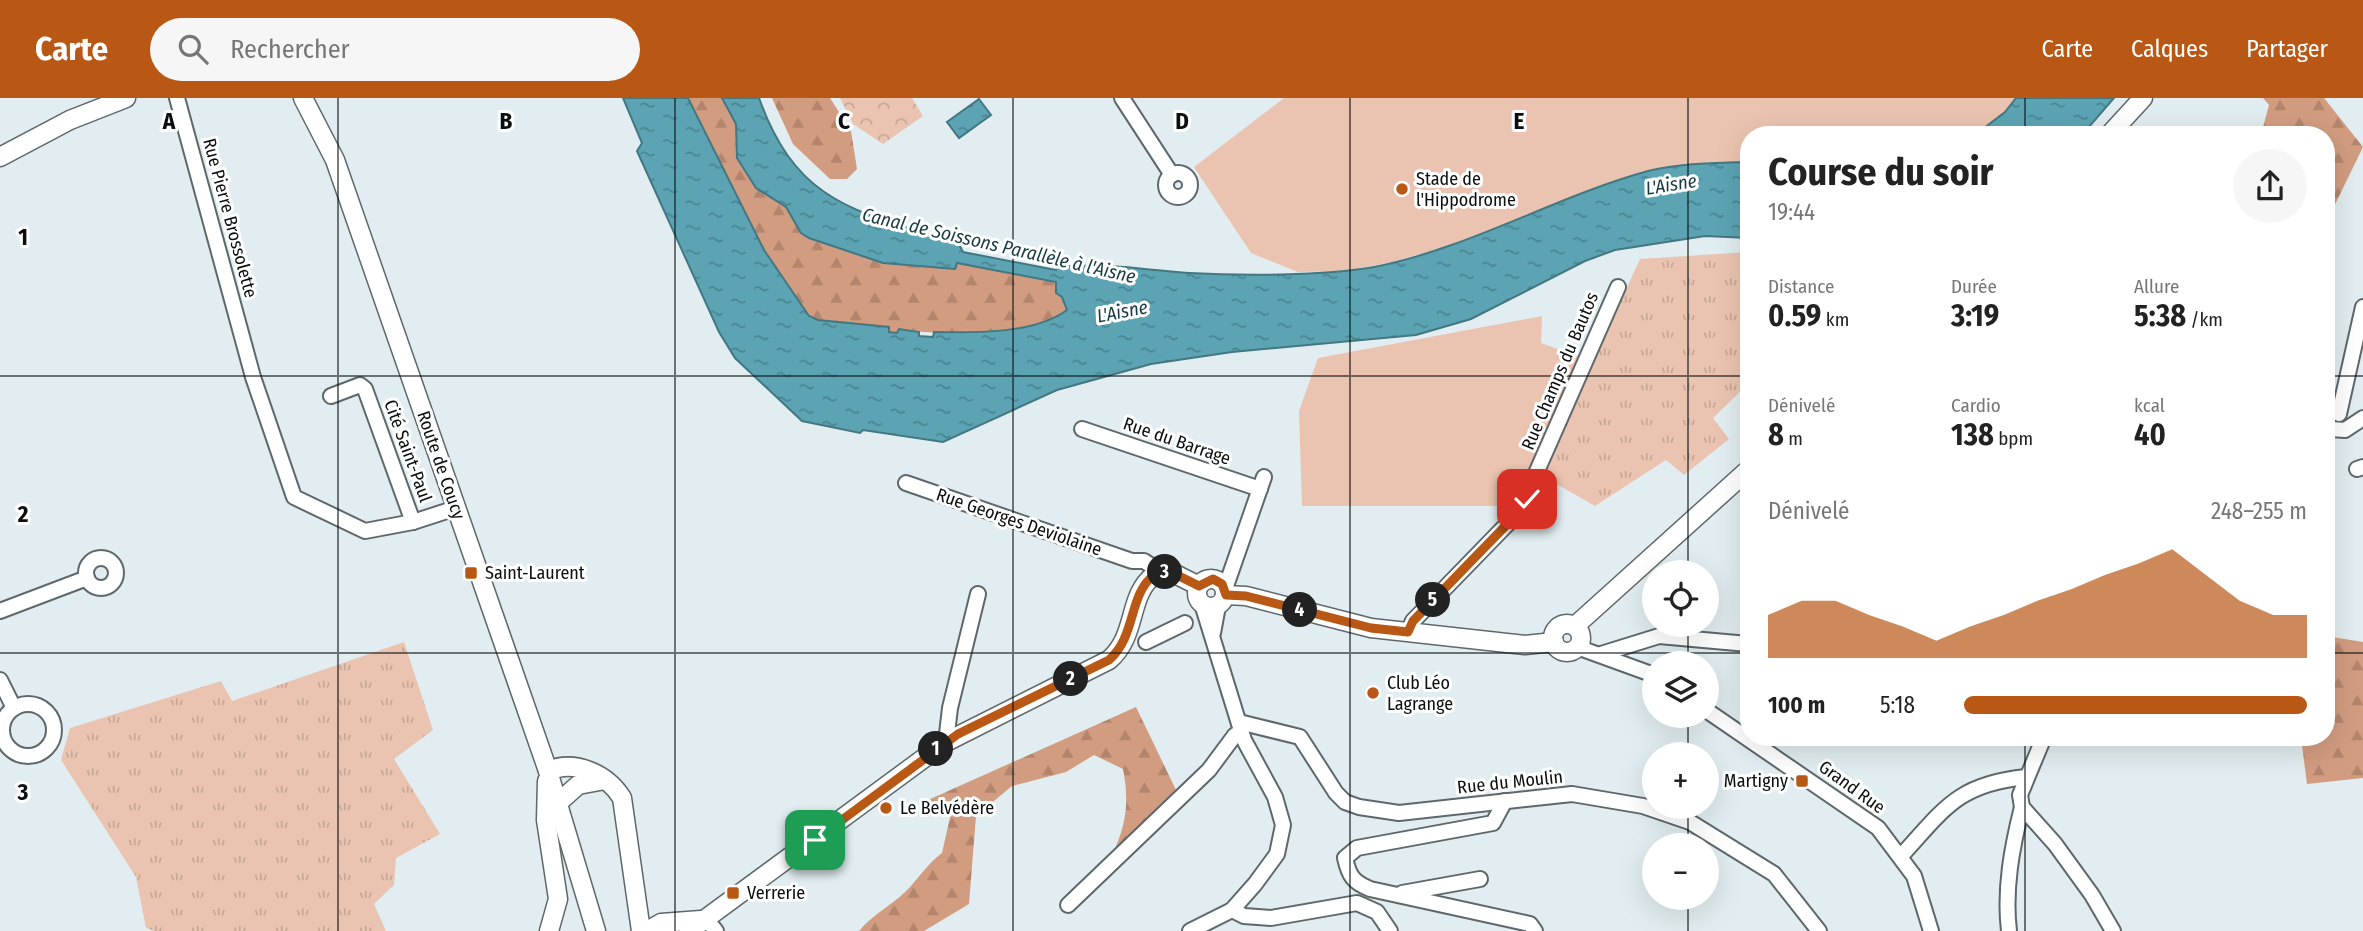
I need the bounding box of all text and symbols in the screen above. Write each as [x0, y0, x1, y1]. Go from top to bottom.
search box [150, 18, 640, 81]
text: Carte [35, 29, 108, 69]
icon: search [174, 30, 212, 68]
text: Rechercher [230, 34, 350, 65]
text: Carte [2042, 35, 2093, 63]
text: Calques [2131, 35, 2208, 63]
text: Partager [2246, 35, 2328, 63]
text: A [162, 107, 176, 135]
text: B [500, 107, 513, 135]
text: C [838, 107, 850, 135]
text: D [1175, 107, 1189, 135]
text: E [1514, 107, 1525, 135]
street label: Rue Pierre Brossolette [198, 136, 262, 300]
text: Course du soir [1768, 149, 1994, 195]
button: share [2233, 149, 2307, 223]
place label: Stade de l'Hippodrome [1416, 168, 1516, 211]
water label: L'Aisne [1644, 169, 1698, 200]
marker: Stade de l'Hippodrome [1394, 181, 1410, 197]
text: 19:44 [1768, 198, 1815, 226]
water label: Canal de Soissons Parallèle à l'Aisne [860, 203, 1138, 288]
text: 1 [18, 223, 28, 251]
text: Distance [1768, 275, 1835, 298]
text: Durée [1951, 275, 1997, 298]
text: Allure [2134, 275, 2179, 298]
street label: Rue Champs du Bautos [1517, 289, 1603, 453]
water label: L'Aisne [1095, 295, 1149, 328]
text: 0.59 [1768, 298, 1821, 334]
text: 3:19 [1951, 298, 1999, 334]
text: 5:38 [2134, 298, 2186, 334]
text: km [1821, 308, 1849, 331]
text: /km [2186, 308, 2223, 331]
text: Dénivelé [1768, 394, 1835, 417]
text: Cardio [1951, 394, 2001, 417]
text: kcal [2134, 394, 2165, 417]
street label: Cité Saint-Paul [379, 397, 437, 505]
street label: Route de Coucy [412, 408, 470, 522]
street label: Rue du Barrage [1120, 412, 1234, 470]
text: 8 [1768, 417, 1784, 453]
text: 138 [1951, 417, 1994, 453]
text: 40 [2134, 417, 2166, 453]
text: m [1784, 427, 1803, 450]
text: bpm [1994, 427, 2033, 450]
pin [1497, 469, 1557, 529]
icon: check [1508, 480, 1546, 518]
street label: Rue Georges Deviolaine [933, 483, 1105, 561]
text: Dénivelé [1768, 497, 1849, 525]
text: 248–255 m [2211, 497, 2307, 525]
text: 2 [17, 500, 29, 528]
pin: 3 [1148, 554, 1182, 589]
text: 3 [1160, 560, 1169, 583]
map controls [1642, 560, 1719, 910]
button: locate [1642, 560, 1719, 637]
place label: Saint-Laurent [485, 562, 585, 584]
marker: Saint-Laurent [463, 565, 479, 581]
pin: 5 [1416, 582, 1450, 618]
text: 5 [1428, 588, 1437, 611]
pin: 4 [1282, 592, 1318, 628]
text: 4 [1295, 598, 1304, 621]
button: layers [1642, 651, 1719, 728]
pin: 2 [1054, 662, 1088, 696]
text: 2 [1066, 667, 1075, 690]
place label: Club Léo Lagrange [1387, 672, 1453, 715]
marker: Club Léo Lagrange [1365, 685, 1381, 701]
text: 100 m [1768, 691, 1825, 719]
text: 5:18 [1880, 691, 1915, 719]
pin: 1 [918, 732, 954, 766]
text: 1 [931, 737, 940, 760]
button: + [1642, 742, 1719, 819]
street label: Grand Rue [1815, 756, 1889, 818]
street label: Rue du Moulin [1456, 766, 1564, 798]
place label: Martigny [1724, 770, 1788, 792]
marker: Martigny [1794, 773, 1810, 789]
text: 3 [17, 778, 29, 806]
place label: Le Belvédère [900, 797, 994, 819]
marker: Le Belvédère [878, 800, 894, 816]
pin [785, 810, 845, 870]
icon: arrive [796, 821, 834, 859]
button: − [1642, 833, 1719, 910]
place label: Verrerie [747, 882, 805, 904]
marker: Verrerie [725, 885, 741, 901]

